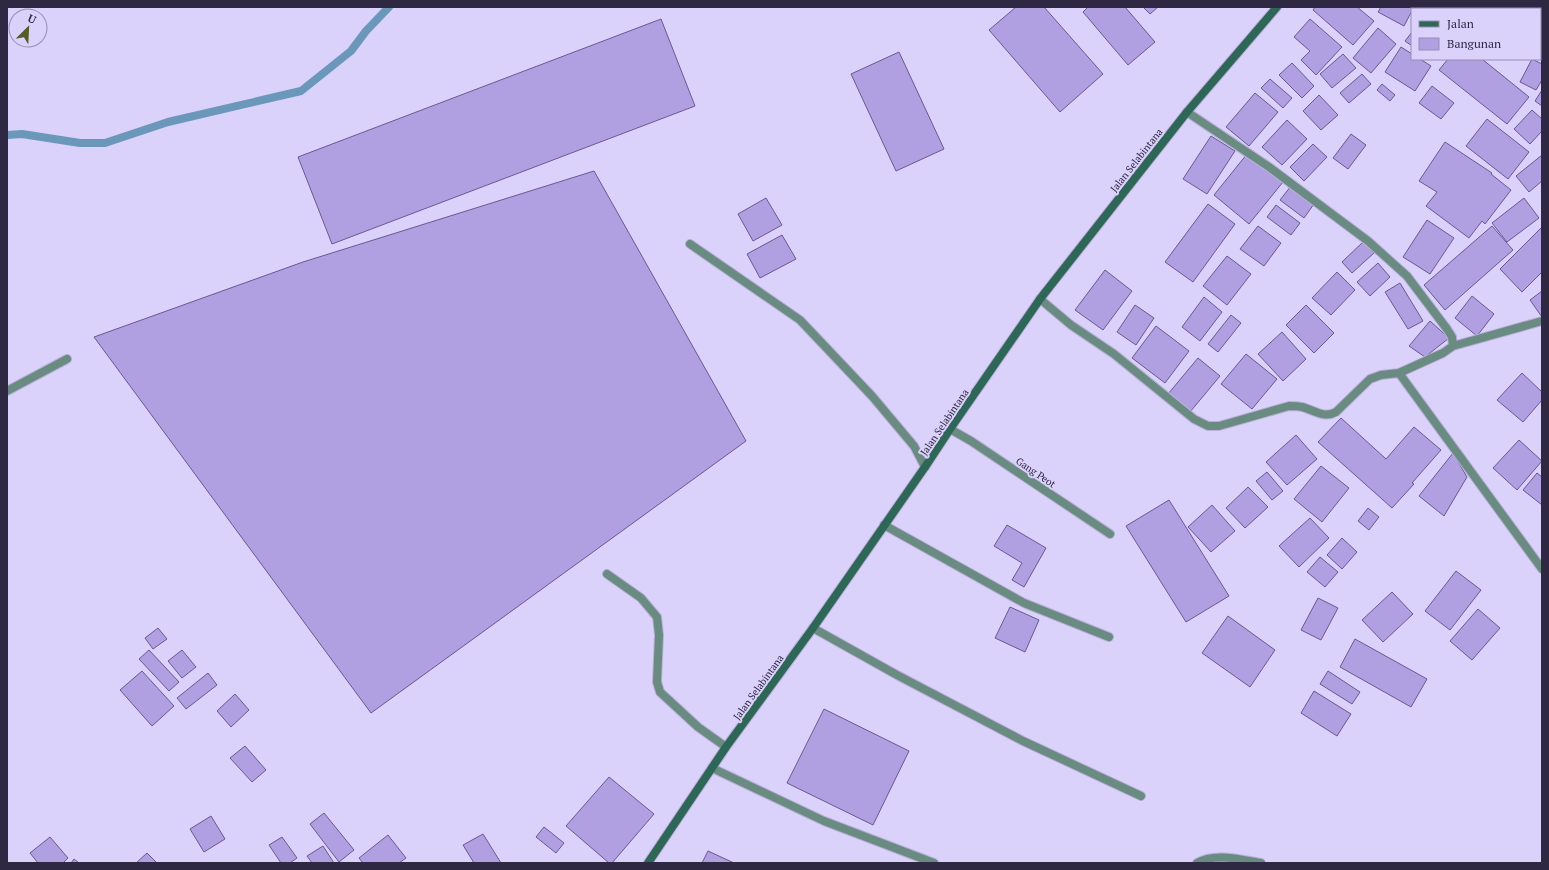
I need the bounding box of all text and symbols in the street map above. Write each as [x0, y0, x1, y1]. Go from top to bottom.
north arrow [8, 8, 48, 48]
legend [1411, 8, 1541, 60]
text: U [26, 11, 39, 27]
text: Jalan [1447, 16, 1474, 31]
text: Bangunan [1447, 36, 1501, 51]
street label: Jalan Selabintana [1107, 126, 1165, 195]
street label: Jalan Selabintana [917, 387, 971, 458]
street label: Gang Peot [1013, 454, 1058, 491]
street label: Jalan Selabintana [730, 652, 786, 722]

